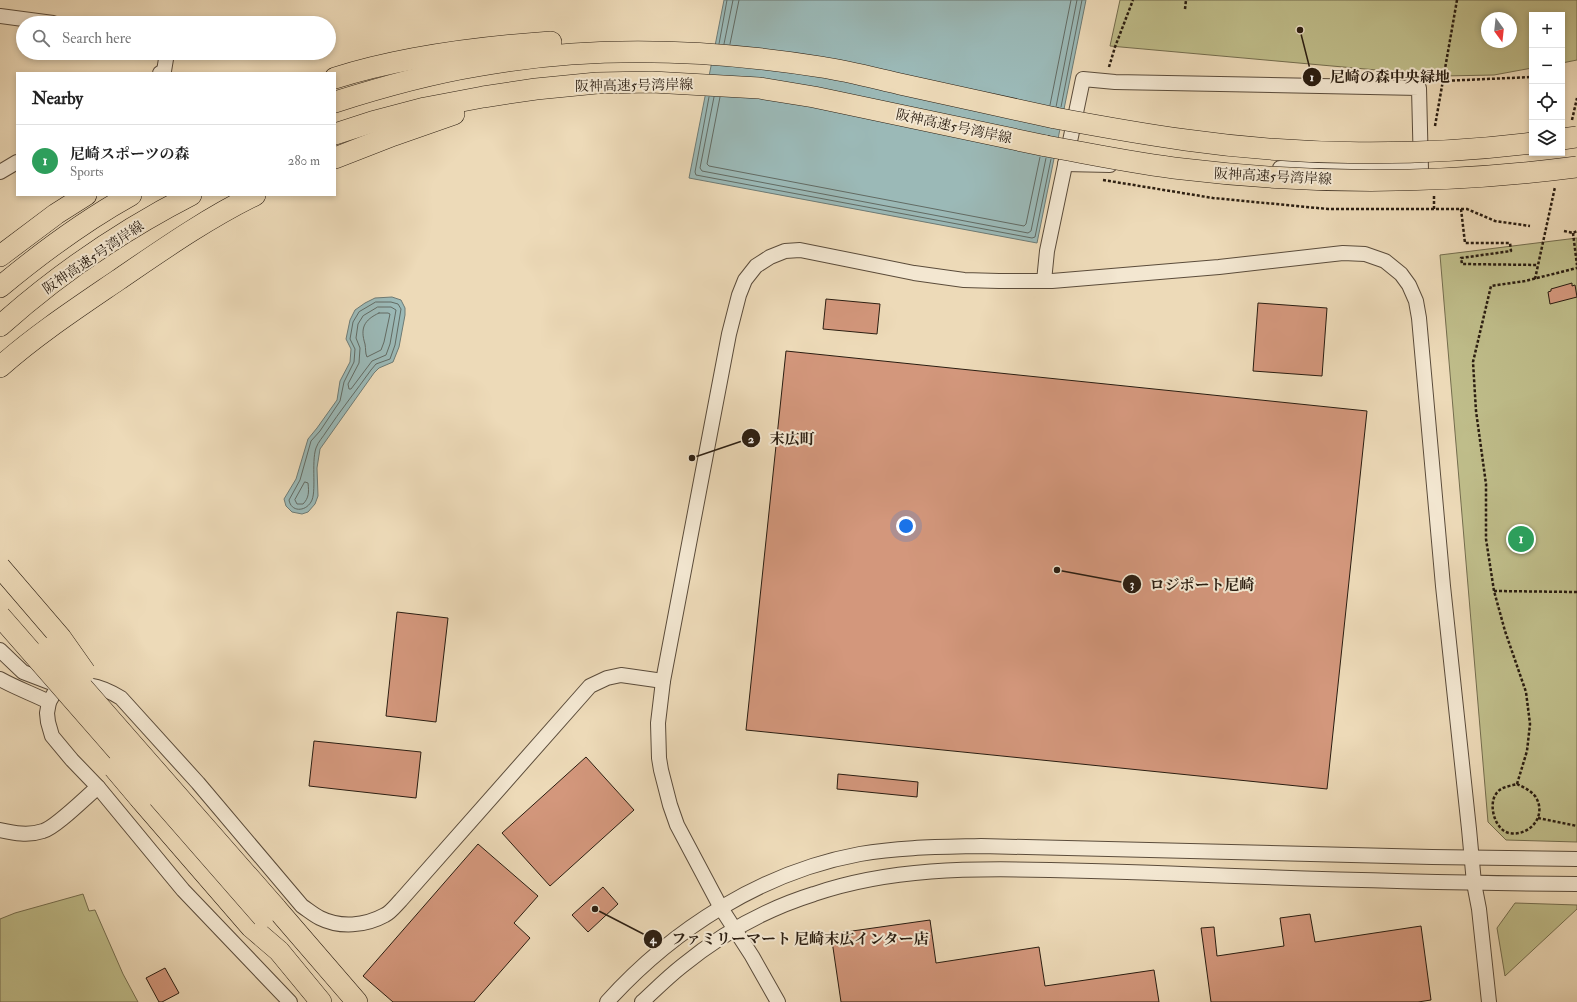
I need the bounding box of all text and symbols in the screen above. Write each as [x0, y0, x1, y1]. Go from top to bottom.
north arrow [1481, 12, 1517, 48]
map controls [1529, 12, 1565, 156]
button: + [1529, 12, 1565, 48]
search box [16, 16, 336, 60]
icon: search [30, 27, 52, 49]
text: Search here [62, 29, 131, 48]
button: − [1529, 48, 1565, 84]
callout: 尼崎の森中央緑地 [1302, 63, 1458, 90]
text: 尼崎の森中央緑地 [1330, 68, 1450, 87]
text: 1 [1310, 70, 1314, 85]
street label: 阪神高速5号湾岸線 [575, 76, 693, 95]
button: locate [1529, 84, 1565, 120]
text: Nearby [32, 88, 83, 109]
street label: 阪神高速5号湾岸線 [894, 106, 1013, 147]
button: layers [1529, 120, 1565, 156]
text: 尼崎スポーツの森 [70, 145, 189, 164]
text: 1 [43, 153, 47, 169]
text: 280 m [288, 153, 320, 169]
text: Sports [70, 164, 104, 180]
street label: 阪神高速5号湾岸線 [1214, 165, 1332, 188]
street label: 阪神高速5号湾岸線 [40, 217, 147, 297]
callout: 末広町 [741, 425, 822, 452]
text: 末広町 [769, 430, 815, 449]
text: 2 [748, 432, 754, 447]
your location [896, 516, 916, 536]
pin: 1 [1508, 524, 1534, 554]
callout: ロジポート尼崎 [1122, 571, 1263, 598]
text: ロジポート尼崎 [1149, 576, 1255, 595]
text: 3 [1130, 577, 1135, 592]
callout: ファミリーマート 尼崎末広インター店 [643, 926, 937, 953]
text: ファミリーマート 尼崎末広インター店 [671, 930, 929, 949]
text: 4 [649, 932, 658, 947]

